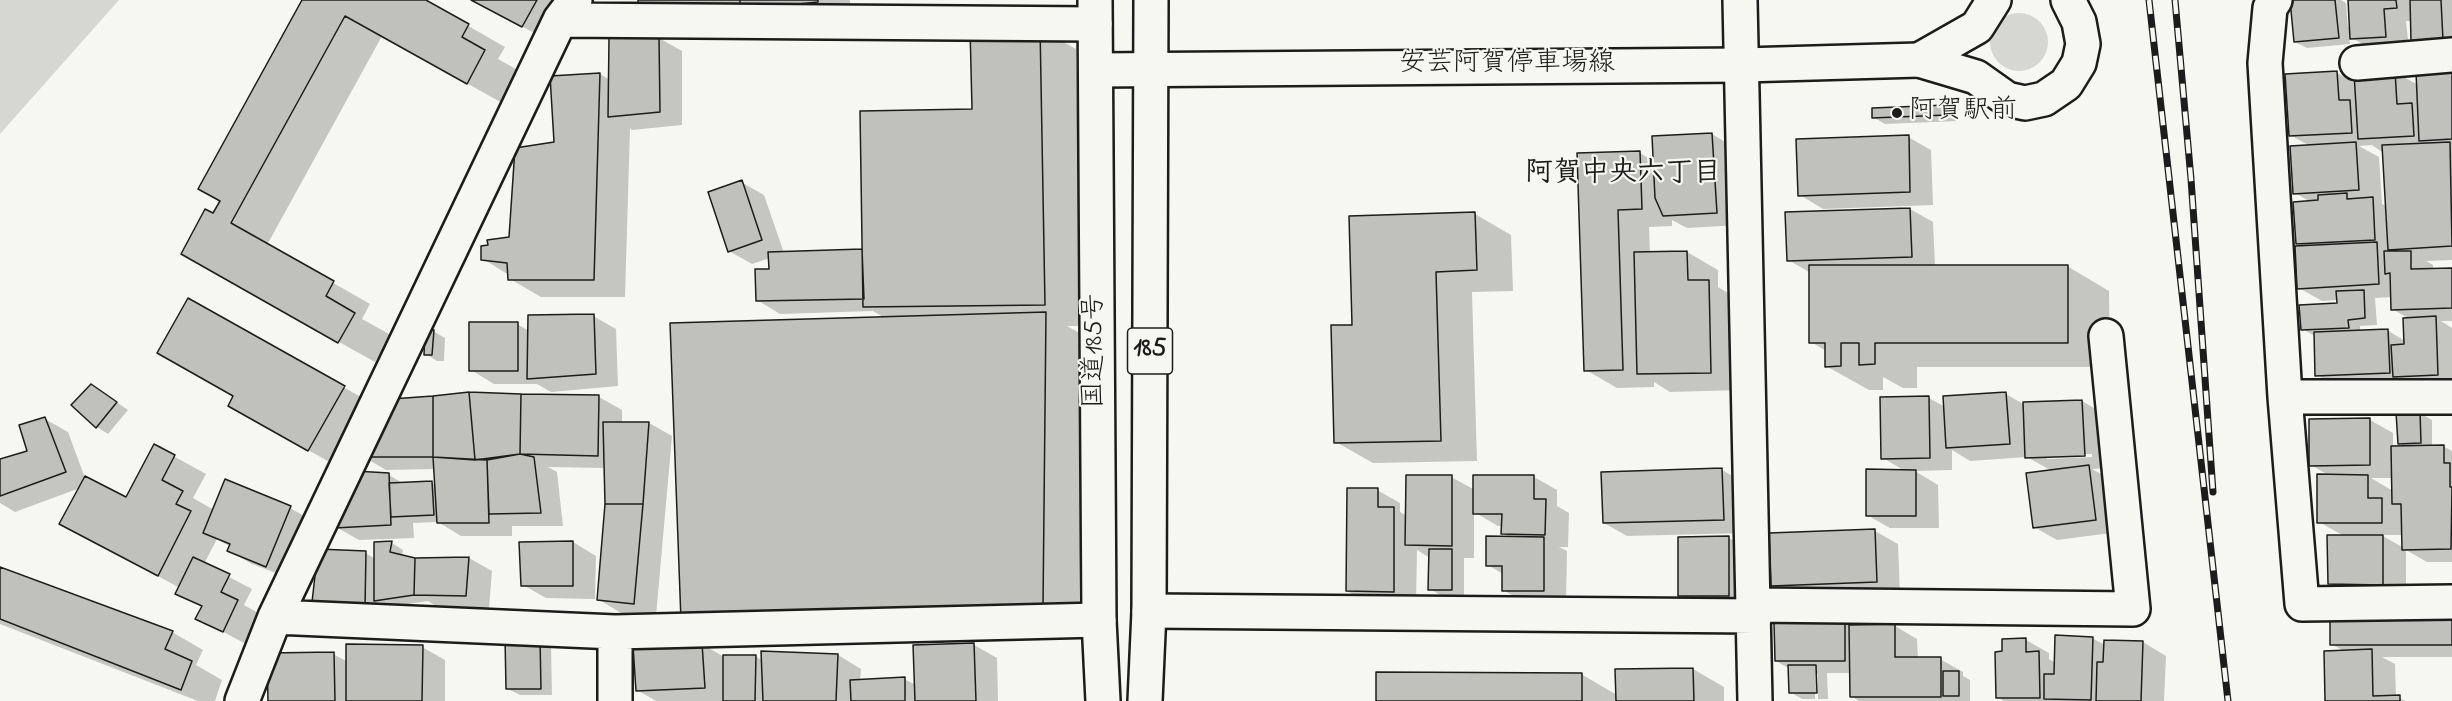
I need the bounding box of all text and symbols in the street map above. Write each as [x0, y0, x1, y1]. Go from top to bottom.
street label: 安芸阿賀停車場線 [1399, 50, 1615, 82]
place label: 阿賀駅前 [1909, 97, 2017, 129]
marker: 阿賀駅前 [1890, 106, 1904, 120]
district label: 阿賀中央六丁目 [1525, 158, 1721, 192]
street label: 国道185号 [1081, 293, 1113, 409]
road number: 185 [1128, 328, 1172, 374]

